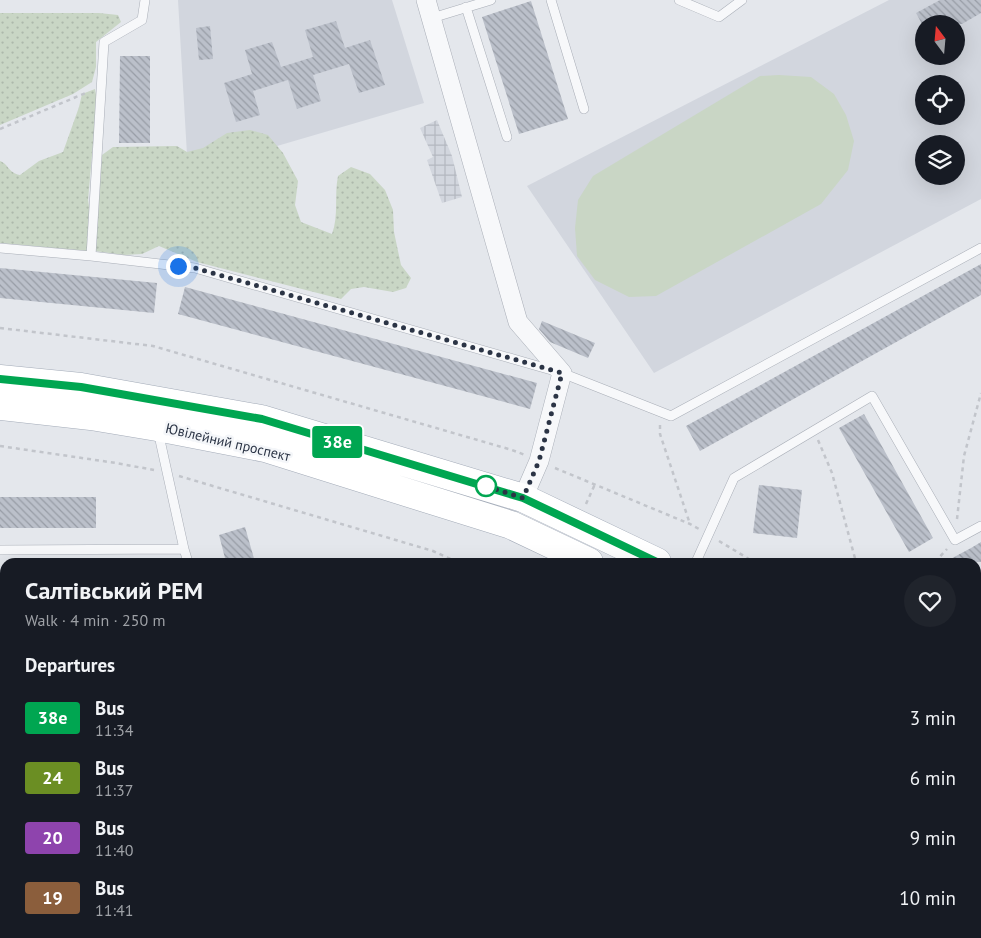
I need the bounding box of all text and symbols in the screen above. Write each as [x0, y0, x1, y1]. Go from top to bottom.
north arrow [915, 15, 965, 65]
map controls [915, 15, 965, 185]
button: locate [915, 75, 965, 125]
button: layers [915, 135, 965, 185]
your location [166, 254, 191, 279]
street label: Ювілейний проспект [164, 419, 292, 465]
line badge: 38е [308, 426, 366, 458]
text: 38е [322, 430, 352, 453]
unlabelled marker [475, 475, 497, 497]
text: Салтівський РЕМ [25, 575, 203, 606]
button: heart [904, 575, 956, 627]
text: Walk · 4 min · 250 m [25, 610, 165, 630]
text: Departures [25, 653, 115, 677]
text: Bus [95, 696, 124, 720]
text: 38е [38, 706, 67, 729]
text: 3 min [910, 706, 956, 730]
text: 11:34 [95, 720, 133, 740]
text: Bus [95, 756, 124, 780]
text: 24 [42, 766, 63, 789]
text: 6 min [910, 766, 956, 790]
text: 11:37 [95, 780, 133, 800]
text: Bus [95, 816, 124, 840]
text: 20 [42, 826, 63, 849]
text: 9 min [910, 826, 956, 850]
text: 11:40 [95, 840, 133, 860]
text: Bus [95, 876, 124, 900]
text: 19 [42, 886, 63, 909]
text: 10 min [899, 886, 956, 910]
text: 11:41 [95, 900, 133, 920]

